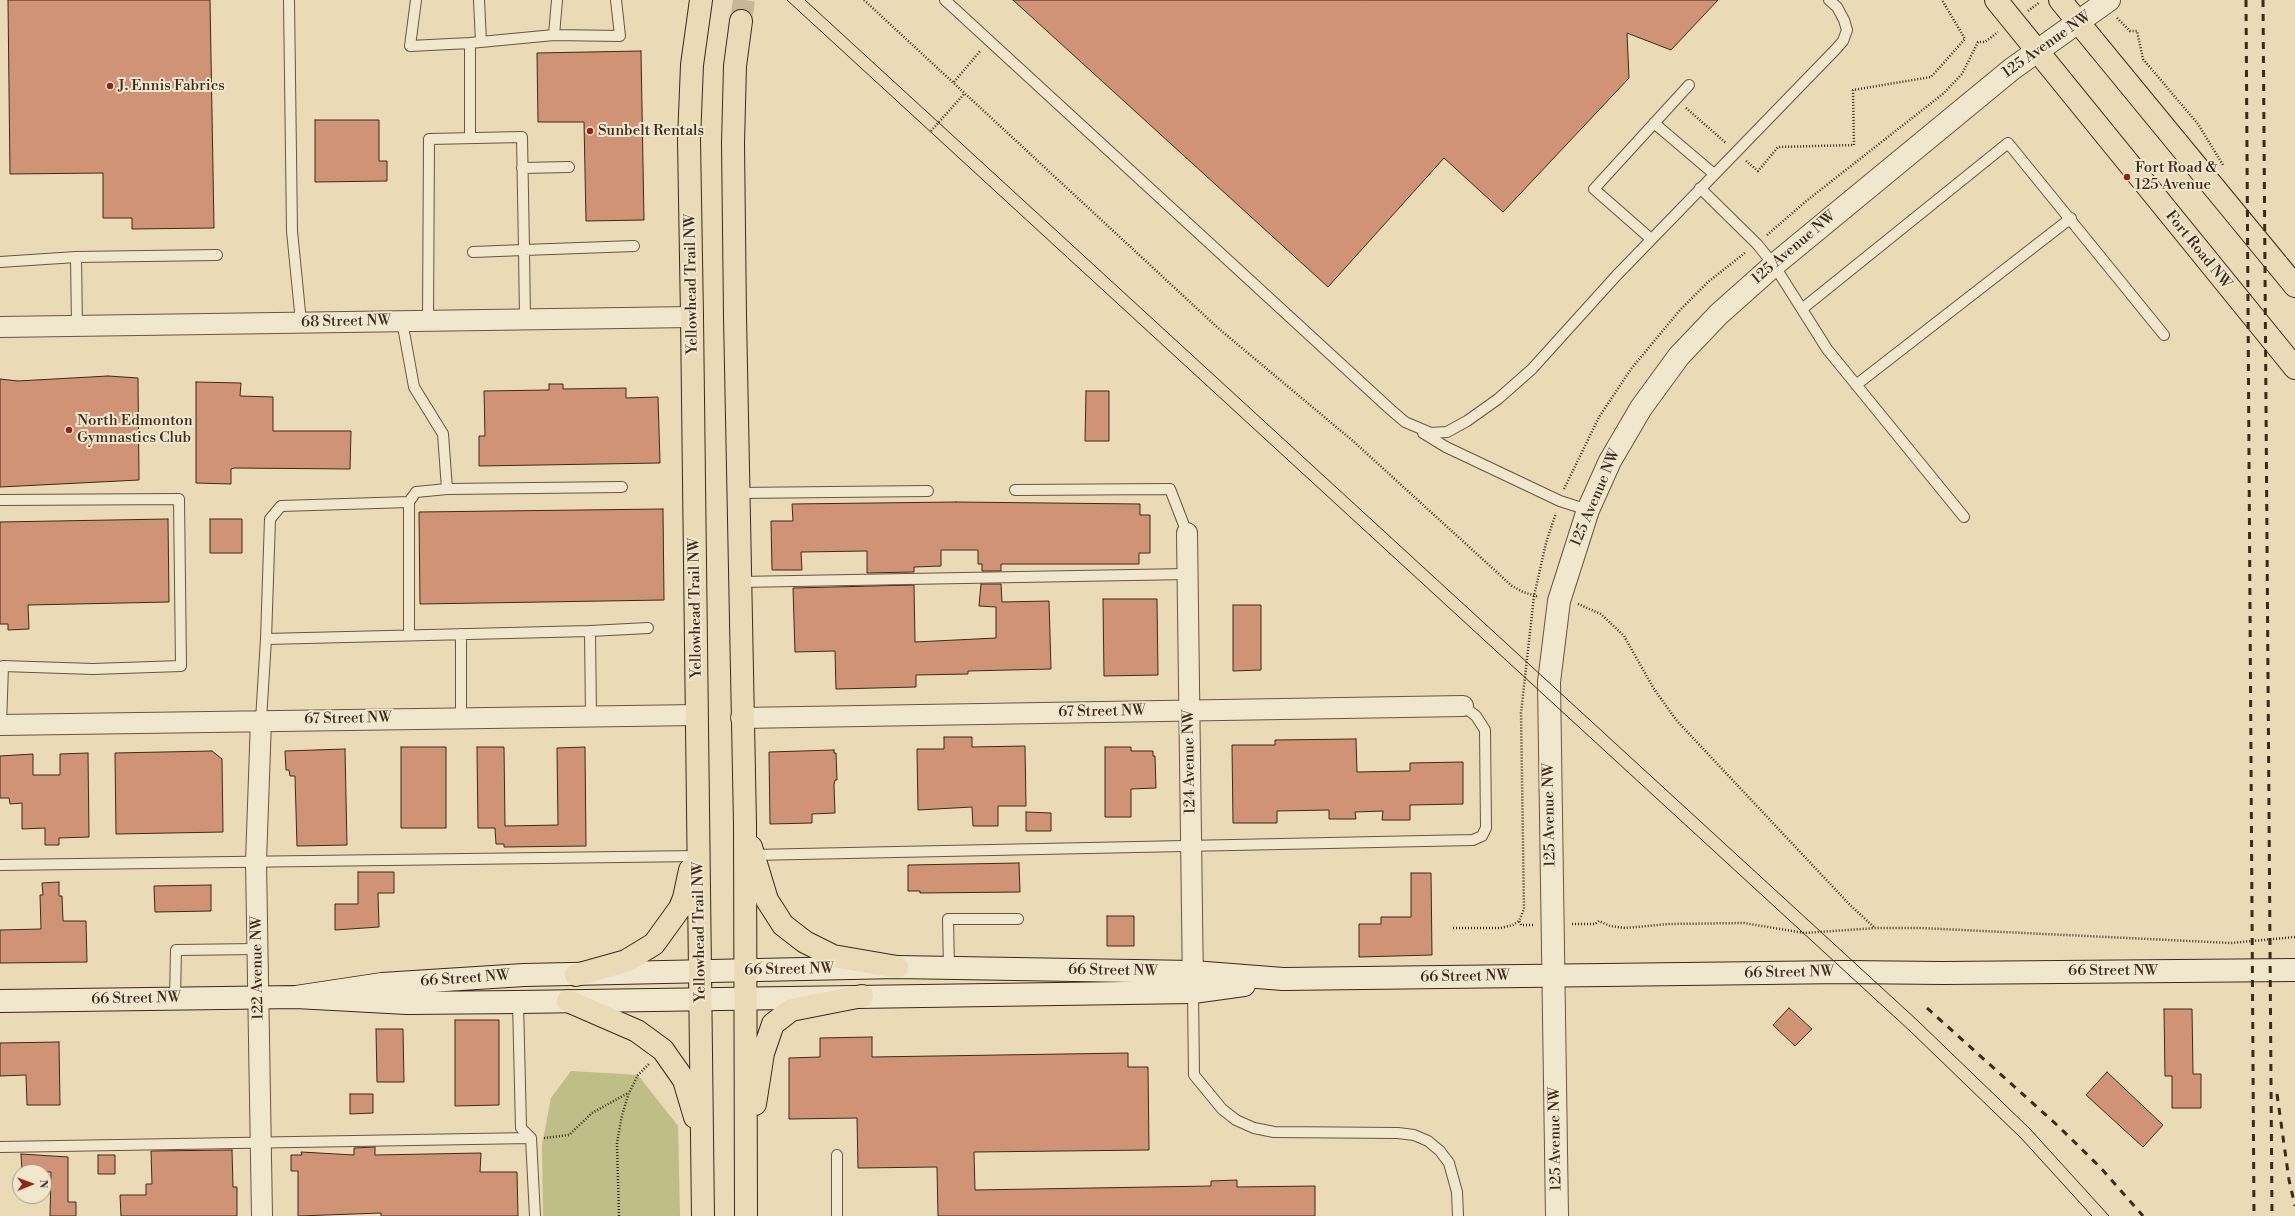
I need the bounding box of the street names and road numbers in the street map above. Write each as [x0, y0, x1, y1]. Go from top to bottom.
street label: 125 Avenue NW [1999, 8, 2095, 82]
street label: Fort Road NW [2161, 207, 2235, 293]
street label: 125 Avenue NW [1748, 208, 1840, 288]
street label: Yellowhead Trail NW [682, 214, 702, 354]
street label: 68 Street NW [301, 312, 391, 332]
street label: 125 Avenue NW [1567, 447, 1625, 549]
street label: Yellowhead Trail NW [686, 538, 706, 678]
street label: 67 Street NW [1058, 702, 1146, 722]
street label: 67 Street NW [304, 709, 392, 729]
street label: 124 Avenue NW [1180, 709, 1200, 815]
street label: 125 Avenue NW [1540, 763, 1560, 867]
street label: Yellowhead Trail NW [690, 862, 710, 1002]
street label: 122 Avenue NW [248, 916, 268, 1020]
street label: 66 Street NW [744, 960, 834, 980]
street label: 66 Street NW [1068, 961, 1158, 981]
street label: 66 Street NW [2068, 962, 2158, 980]
street label: 66 Street NW [1744, 963, 1834, 983]
street label: 66 Street NW [420, 967, 510, 991]
street label: 66 Street NW [1420, 967, 1510, 987]
street label: 66 Street NW [91, 989, 181, 1009]
street label: 125 Avenue NW [1546, 1087, 1566, 1191]

